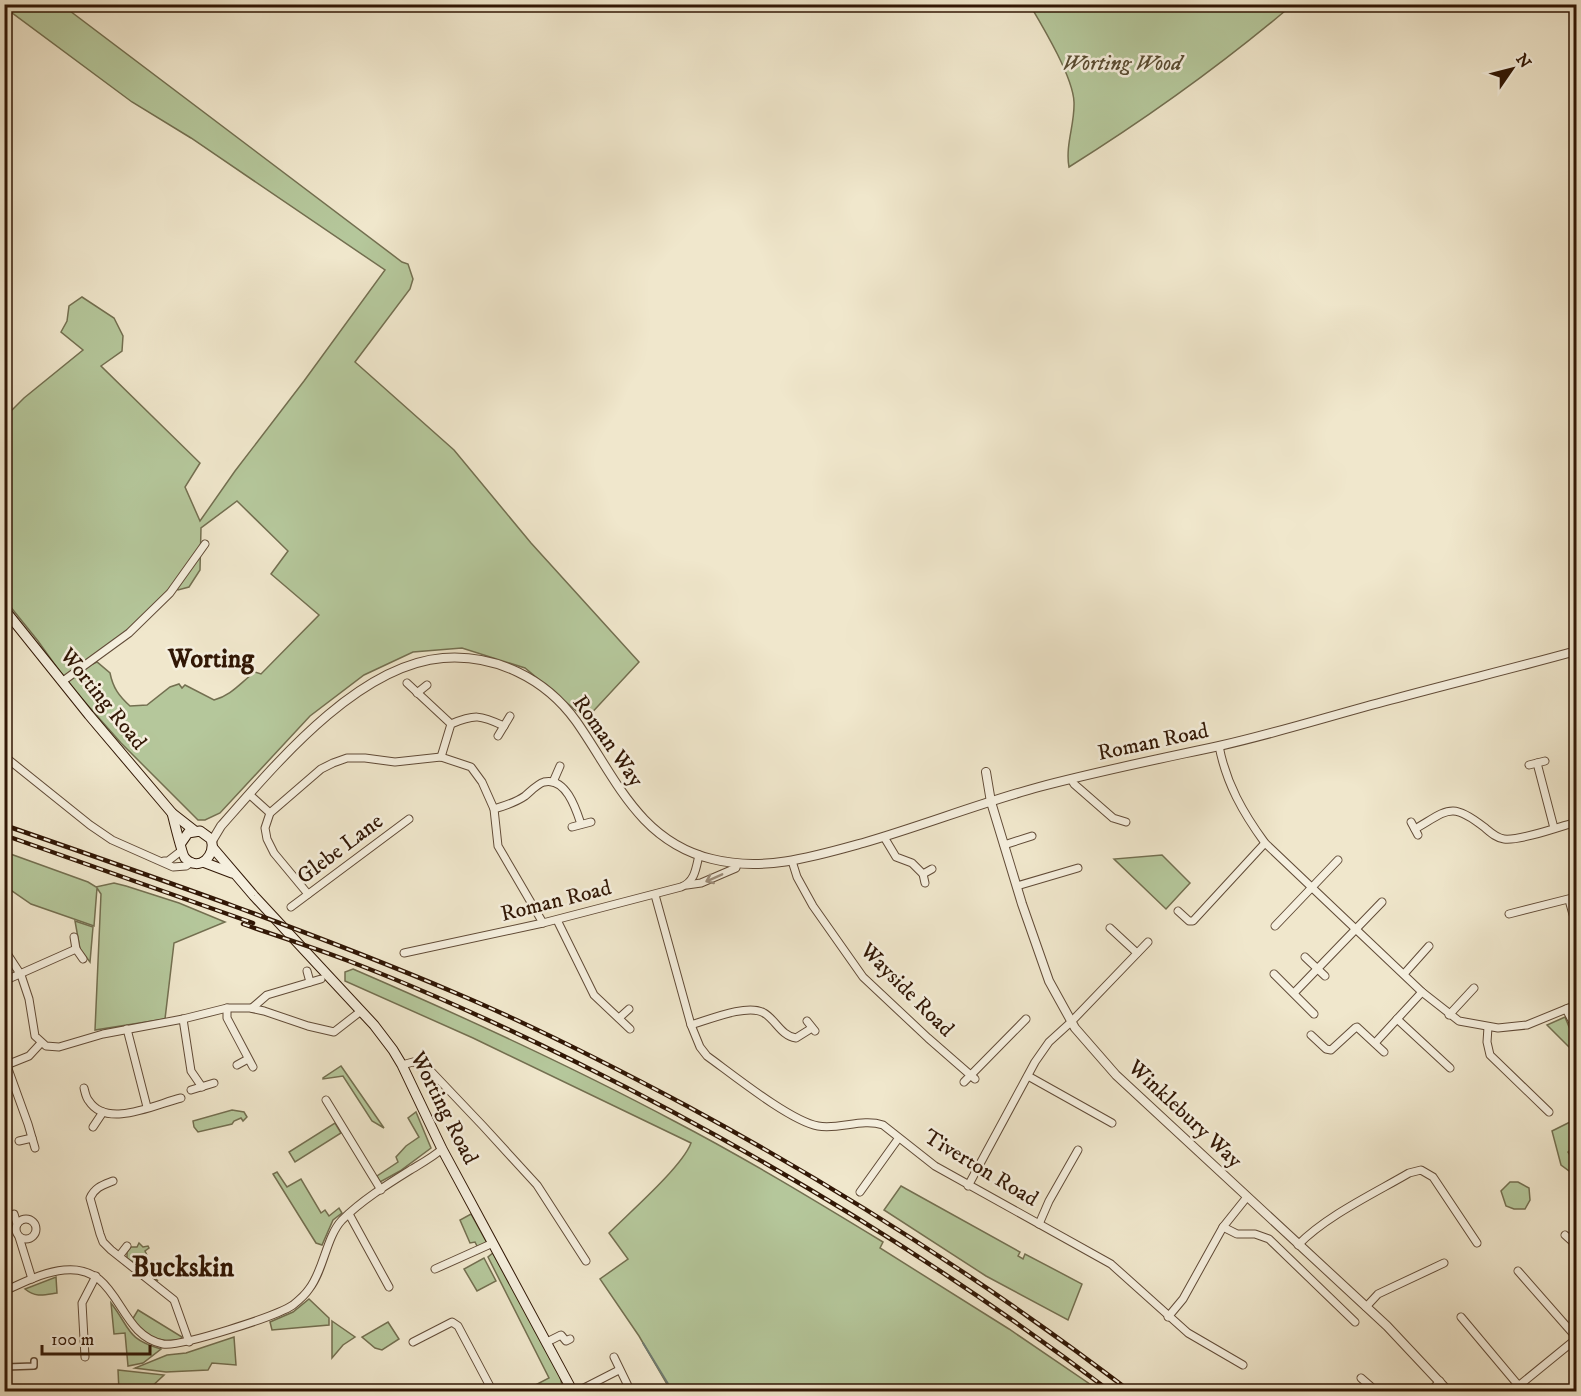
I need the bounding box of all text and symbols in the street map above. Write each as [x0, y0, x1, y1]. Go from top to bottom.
north arrow [1482, 39, 1542, 99]
park label: Worting Wood [1062, 50, 1185, 77]
text: N [1512, 50, 1535, 72]
street label: Worting Road [53, 642, 152, 755]
district label: Worting [167, 643, 255, 676]
street label: Roman Way [567, 690, 650, 793]
street label: Roman Road [1095, 717, 1211, 767]
street label: Glebe Lane [292, 808, 388, 890]
one-way arrow [705, 872, 723, 884]
street label: Roman Road [498, 874, 614, 928]
street label: Wayside Road [854, 937, 960, 1043]
street label: Worting Road [404, 1046, 484, 1169]
street label: Winklebury Way [1121, 1053, 1248, 1174]
street label: Tiverton Road [919, 1123, 1043, 1213]
district label: Buckskin [132, 1250, 234, 1285]
scale bar [42, 1318, 150, 1356]
text: 100 m [51, 1329, 94, 1351]

